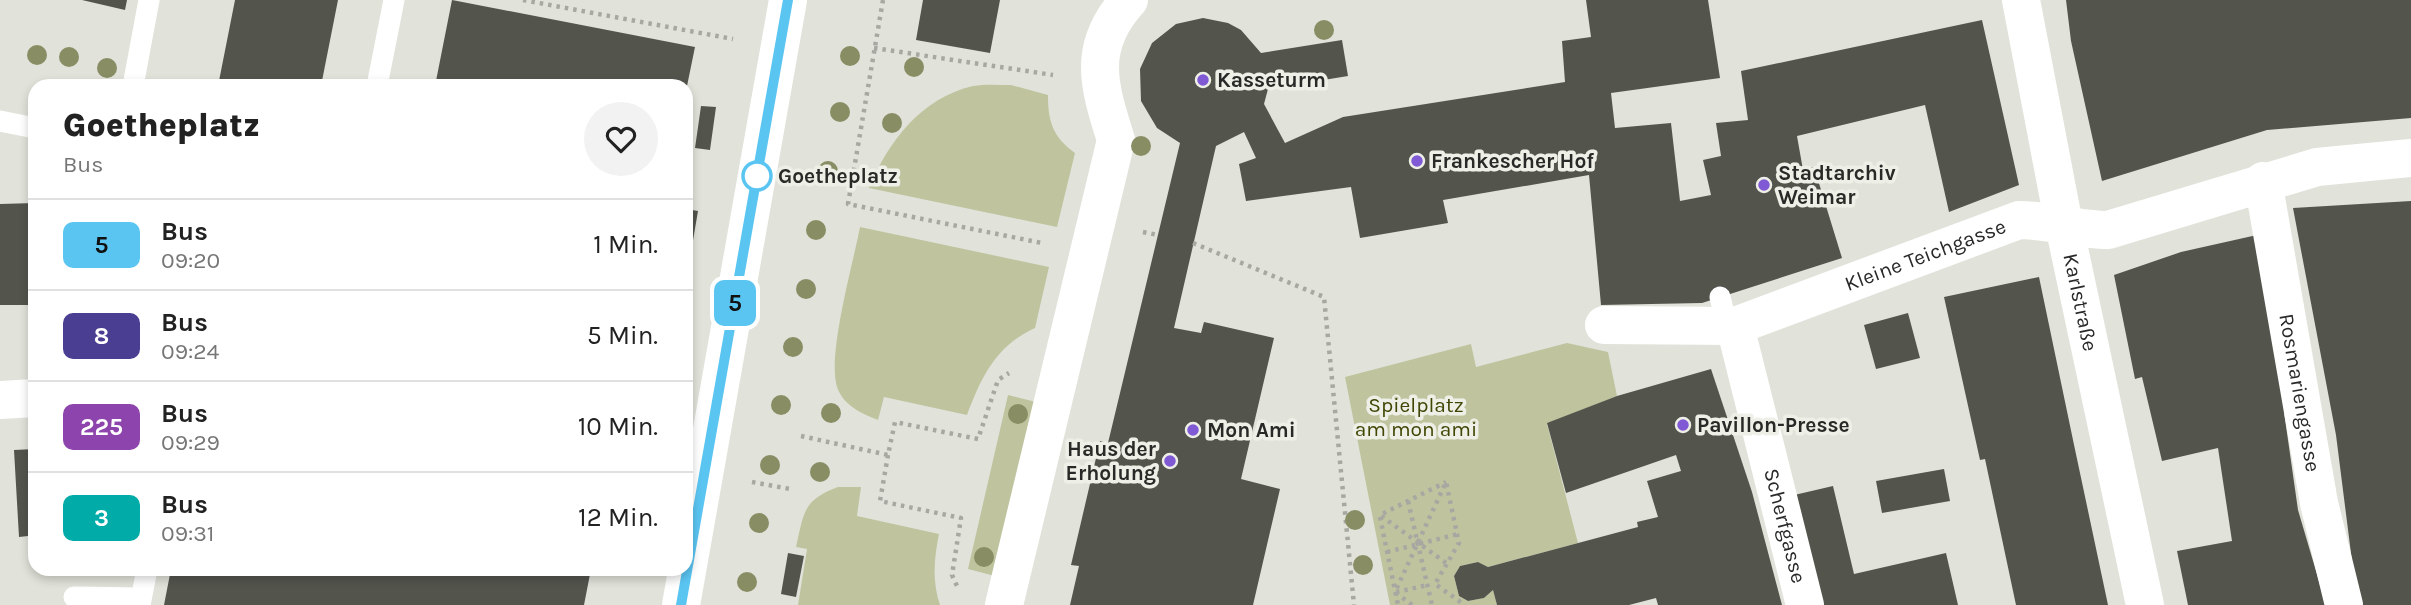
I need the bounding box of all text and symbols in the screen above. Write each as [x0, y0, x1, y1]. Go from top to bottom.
place label: Kasseturm [1217, 68, 1326, 92]
marker: Kasseturm [1195, 72, 1211, 88]
button: heart [584, 102, 658, 176]
text: Goetheplatz [63, 106, 260, 144]
place label: Frankescher Hof [1431, 149, 1594, 173]
text: Bus [63, 151, 103, 178]
marker: Frankescher Hof [1409, 153, 1425, 169]
marker: Goetheplatz [742, 161, 772, 191]
place label: Stadtarchiv Weimar [1778, 161, 1896, 209]
place label: Goetheplatz [778, 164, 898, 188]
marker: Stadtarchiv Weimar [1756, 177, 1772, 193]
street label: Kleine Teichgasse [1841, 214, 2009, 296]
text: Bus [161, 216, 208, 247]
text: 1 Min. [593, 229, 658, 260]
text: 5 [95, 231, 108, 259]
text: 09:20 [161, 247, 220, 274]
street label: Karlstraße [2058, 251, 2103, 353]
line badge: 5 [712, 280, 758, 326]
text: 5 [728, 289, 742, 317]
text: Bus [161, 307, 208, 338]
street label: Rosmariengasse [2274, 312, 2325, 474]
text: 5 Min. [587, 320, 658, 351]
text: 8 [94, 322, 109, 350]
text: 09:24 [161, 338, 219, 365]
park label: Spielplatz am mon ami [1355, 393, 1477, 441]
text: Bus [161, 398, 208, 429]
text: 10 Min. [578, 411, 658, 442]
text: 225 [80, 413, 123, 441]
place label: Pavillon-Presse [1697, 413, 1850, 437]
marker: Pavillon-Presse [1675, 417, 1691, 433]
place label: Mon Ami [1207, 418, 1296, 442]
marker: Mon Ami [1185, 422, 1201, 438]
text: 09:29 [161, 429, 220, 456]
place label: Haus der Erholung [1066, 437, 1157, 485]
marker: Haus der Erholung [1162, 453, 1178, 469]
street label: Scherfgasse [1759, 466, 1811, 586]
text: Bus [161, 489, 208, 520]
text: 12 Min. [578, 502, 658, 533]
text: 3 [94, 504, 109, 532]
text: 09:31 [161, 520, 214, 547]

